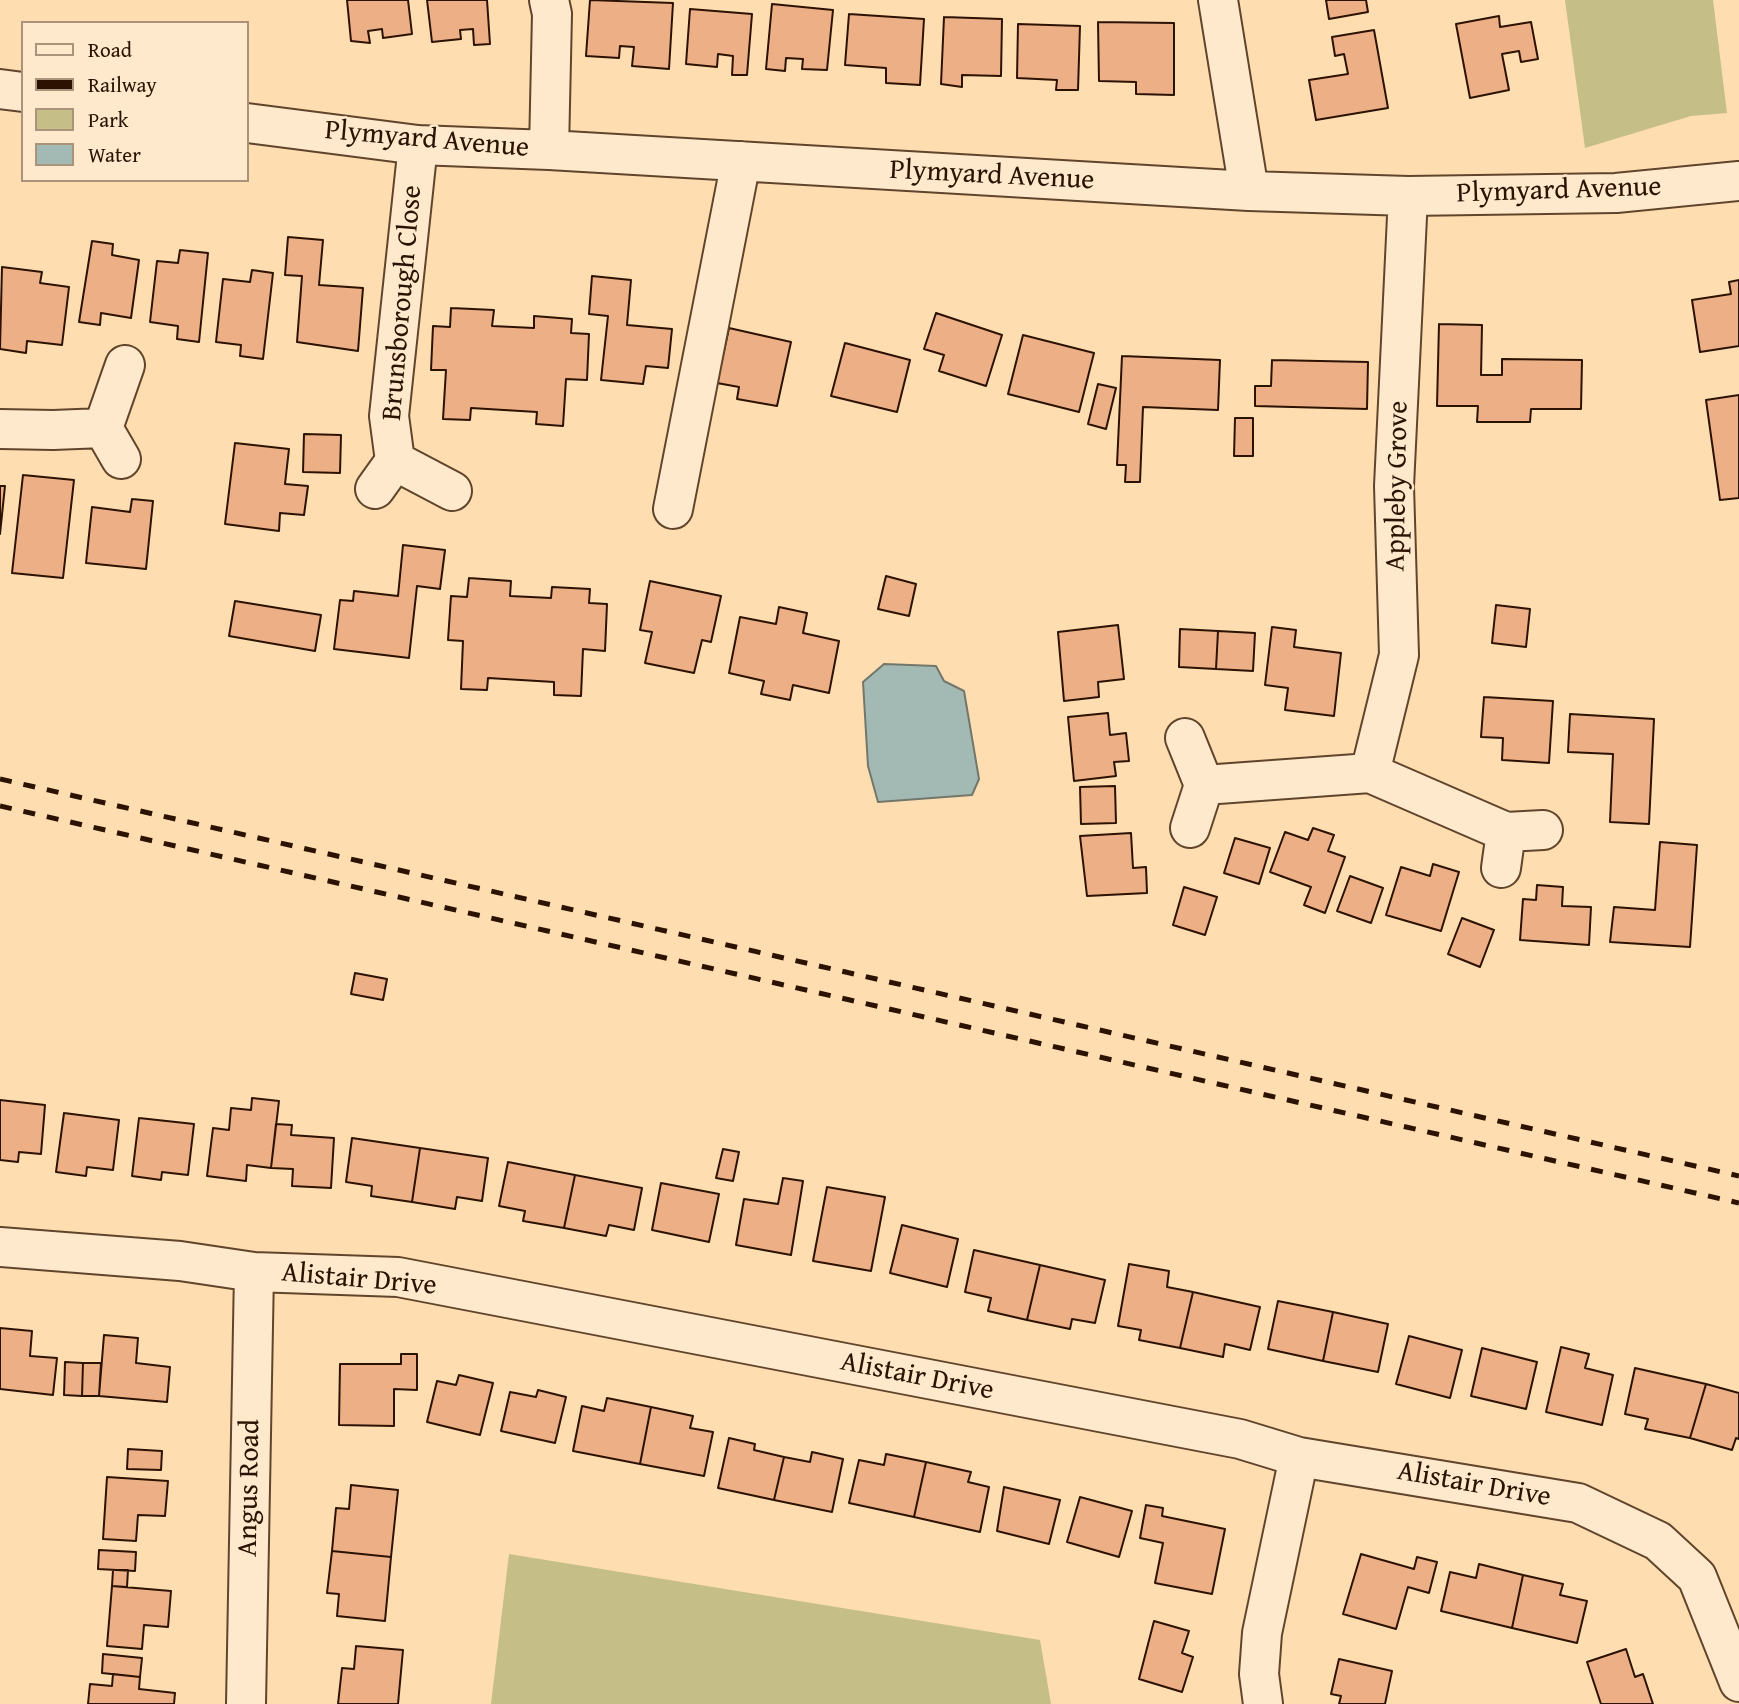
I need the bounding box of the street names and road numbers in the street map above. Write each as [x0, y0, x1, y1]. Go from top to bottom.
street label: Plymyard Avenue [323, 114, 531, 166]
street label: Plymyard Avenue [889, 154, 1095, 198]
street label: Plymyard Avenue [1456, 171, 1662, 211]
street label: Brunsborough Close [376, 184, 430, 422]
street label: Appleby Grove [1380, 400, 1416, 572]
street label: Alistair Drive [280, 1256, 438, 1304]
street label: Alistair Drive [838, 1346, 996, 1408]
street label: Angus Road [232, 1419, 268, 1557]
street label: Alistair Drive [1395, 1455, 1553, 1515]

